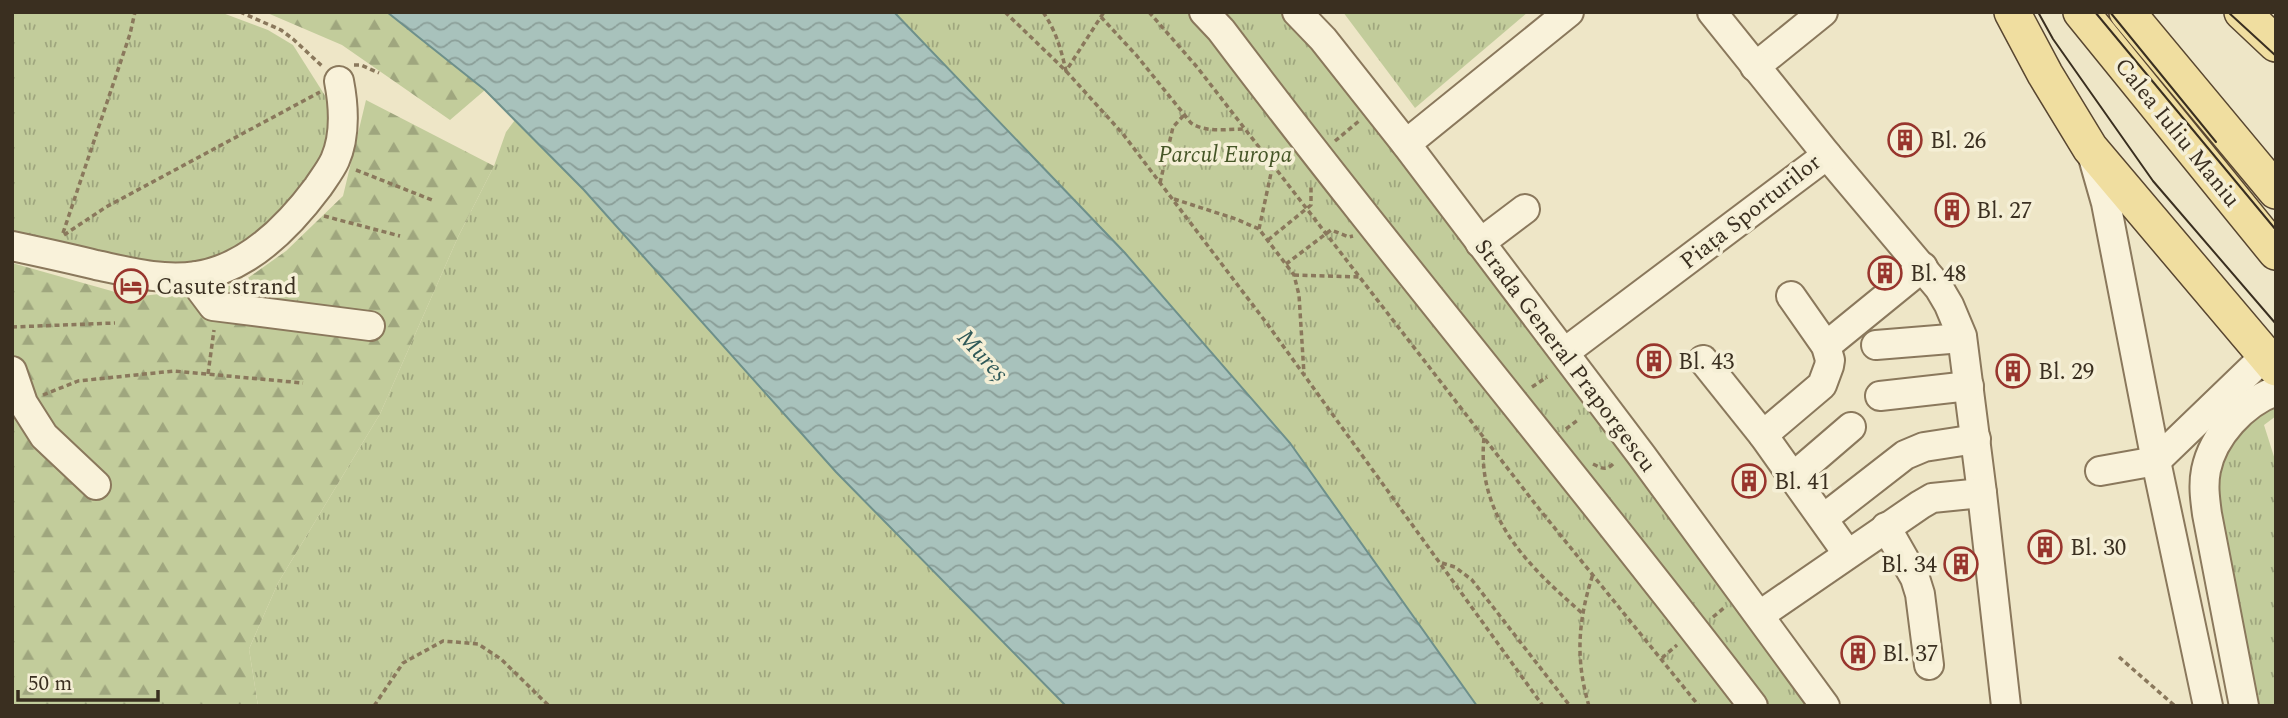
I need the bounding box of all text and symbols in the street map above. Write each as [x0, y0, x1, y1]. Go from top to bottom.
street label: Calea Iuliu Maniu [2105, 50, 2248, 216]
building icon: Bl. 26 [1886, 121, 1924, 159]
place label: Bl. 26 [1930, 124, 1986, 159]
park label: Parcul Europa [1158, 138, 1292, 173]
street label: Piața Sporturilor [1673, 146, 1829, 279]
building icon: Bl. 27 [1933, 191, 1971, 229]
place label: Bl. 27 [1976, 194, 2032, 229]
street label: Strada General Praporgescu [1465, 232, 1664, 480]
building icon: Bl. 48 [1866, 254, 1904, 292]
place label: Bl. 48 [1910, 257, 1966, 292]
hotel icon: Casute strand [112, 267, 150, 305]
place label: Casute strand [156, 270, 297, 305]
water label: Mureș [948, 321, 1017, 391]
building icon: Bl. 43 [1635, 342, 1673, 380]
place label: Bl. 43 [1678, 345, 1734, 380]
building icon: Bl. 29 [1994, 352, 2032, 390]
place label: Bl. 29 [2038, 355, 2094, 390]
building icon: Bl. 41 [1730, 462, 1768, 500]
place label: Bl. 41 [1774, 465, 1830, 500]
building icon: Bl. 30 [2026, 528, 2064, 566]
place label: Bl. 30 [2070, 531, 2126, 566]
building icon: Bl. 34 [1942, 545, 1980, 583]
place label: Bl. 34 [1881, 548, 1937, 583]
building icon: Bl. 37 [1839, 634, 1877, 672]
place label: Bl. 37 [1882, 637, 1938, 672]
scale bar [18, 658, 158, 702]
text: 50 m [28, 668, 72, 700]

